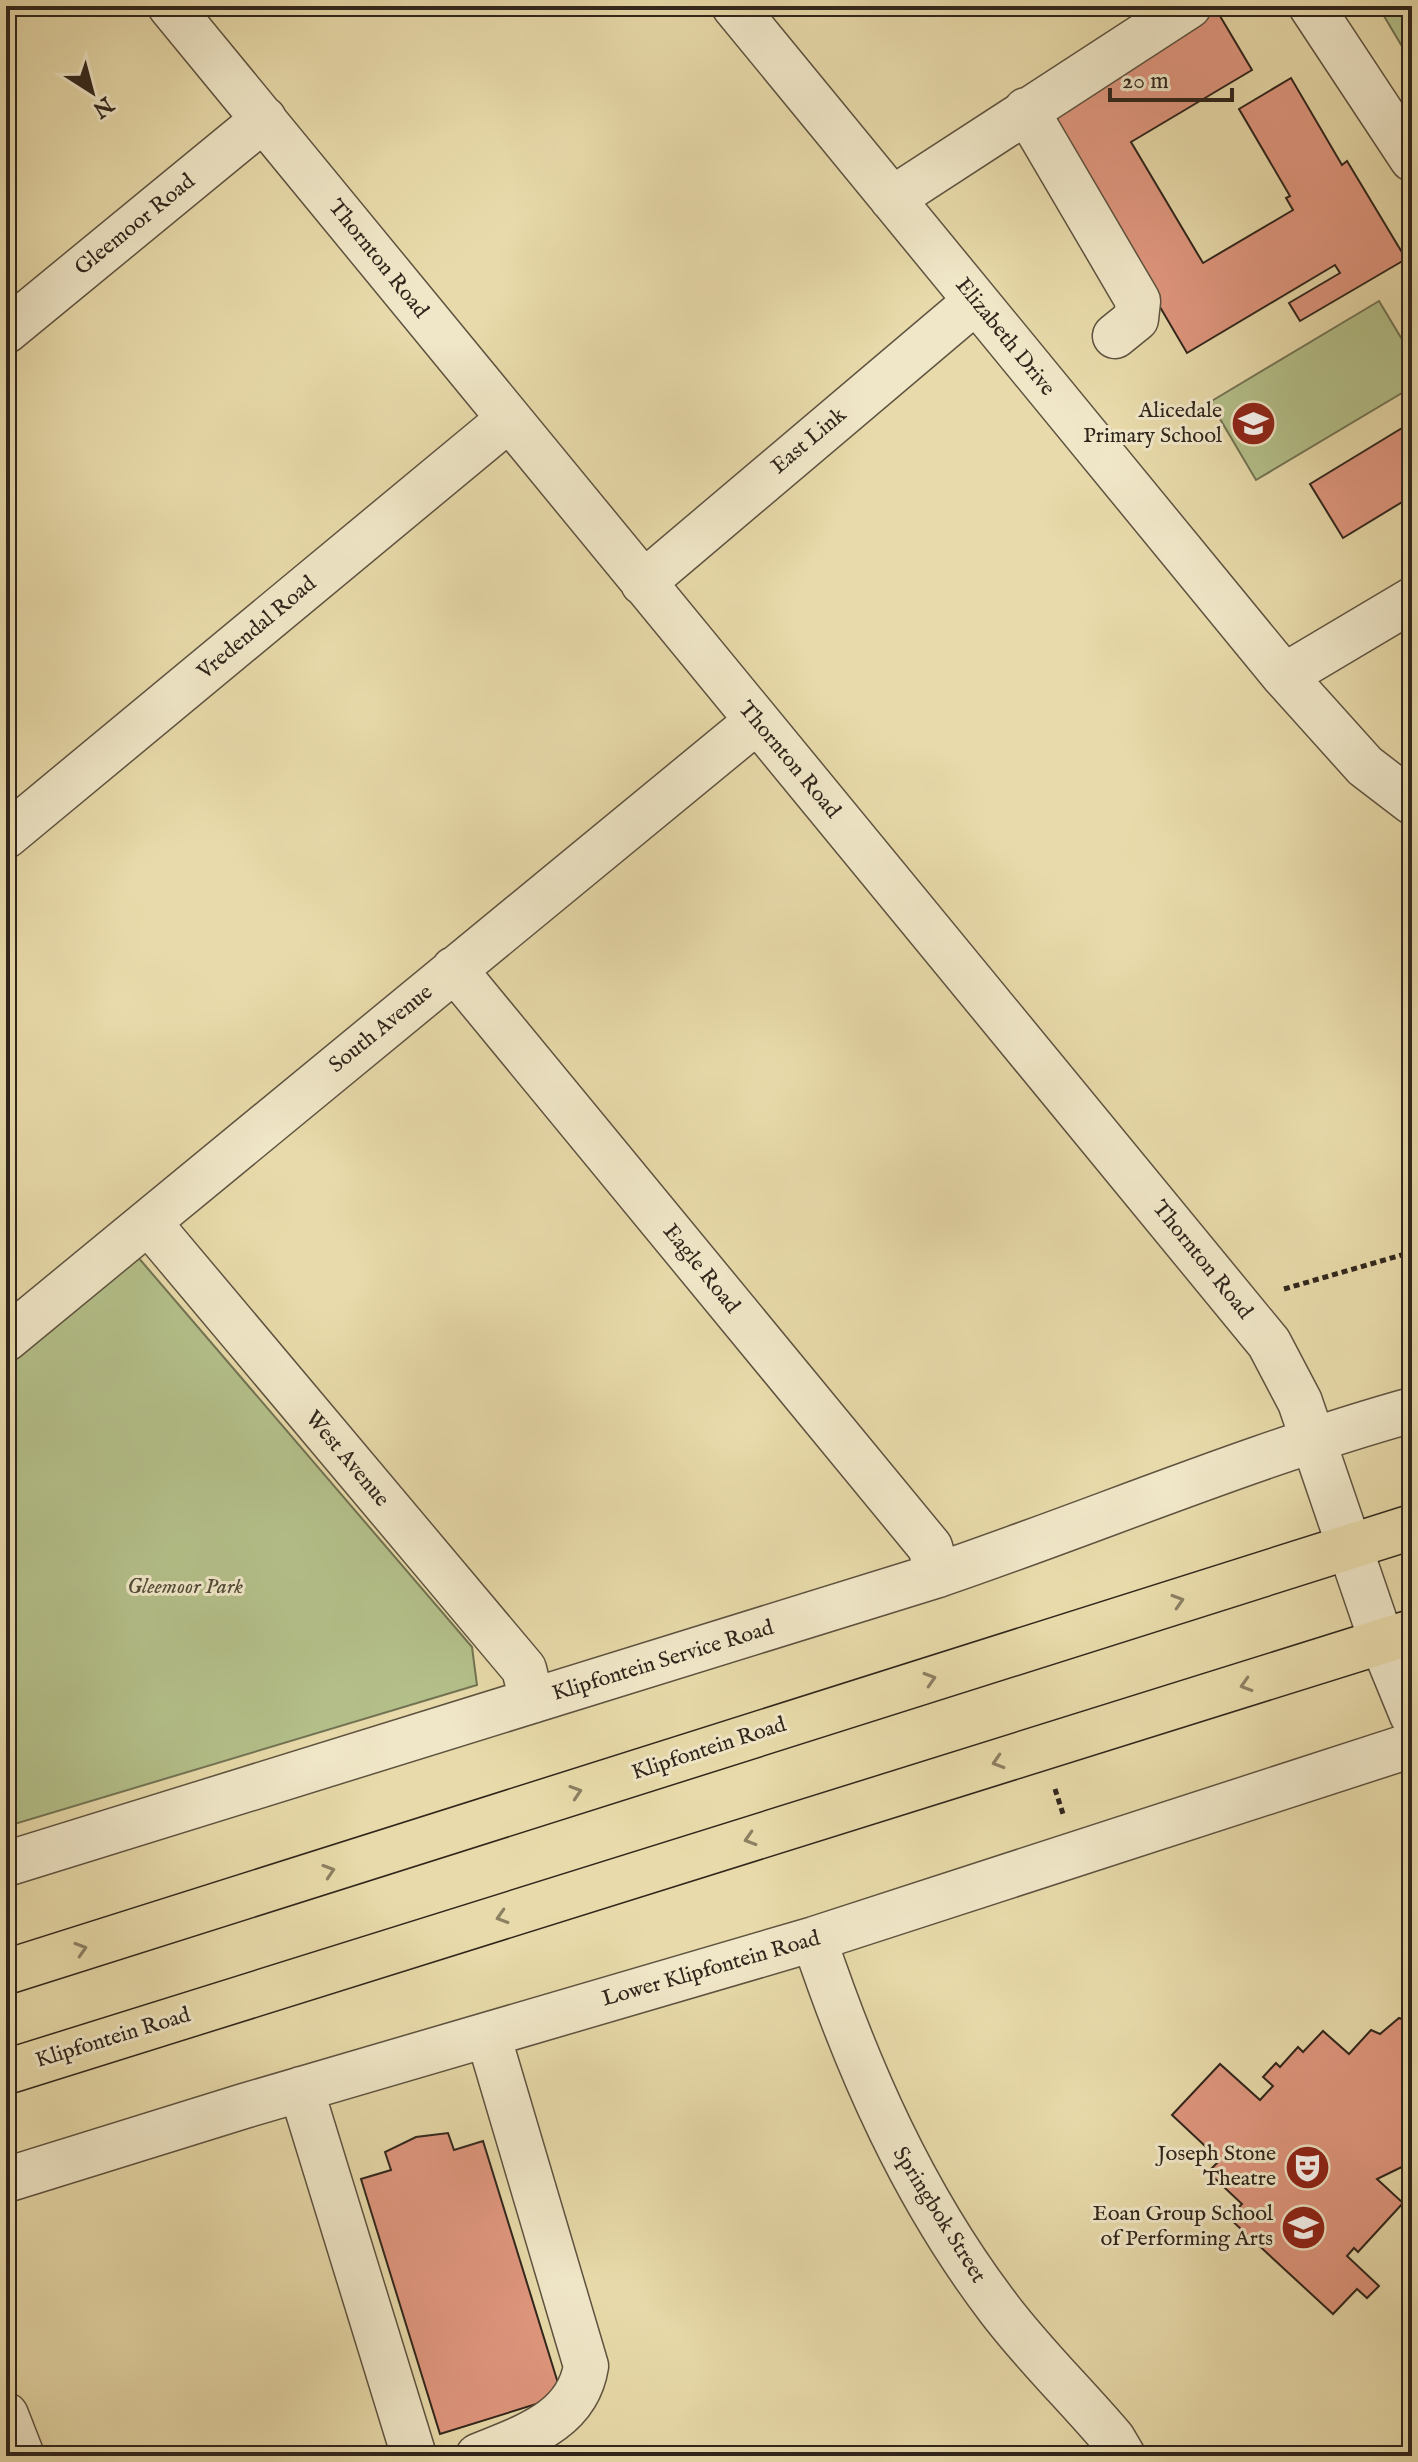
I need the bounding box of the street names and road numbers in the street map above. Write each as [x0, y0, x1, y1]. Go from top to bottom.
street label: Gleemoor Road [69, 168, 201, 282]
street label: Thornton Road [322, 194, 435, 324]
street label: Elizabeth Drive [949, 272, 1061, 402]
street label: East Link [766, 401, 853, 481]
street label: Vredendal Road [191, 570, 322, 687]
street label: Thornton Road [732, 696, 846, 825]
street label: South Avenue [323, 979, 439, 1079]
street label: Thornton Road [1146, 1195, 1259, 1325]
street label: Eagle Road [656, 1219, 746, 1320]
street label: West Avenue [299, 1405, 395, 1513]
street label: Klipfontein Service Road [549, 1614, 777, 1708]
street label: Klipfontein Road [628, 1711, 790, 1787]
street label: Lower Klipfontein Road [599, 1924, 824, 2014]
street label: Klipfontein Road [32, 2001, 194, 2075]
street label: Springbok Street [886, 2142, 992, 2289]

